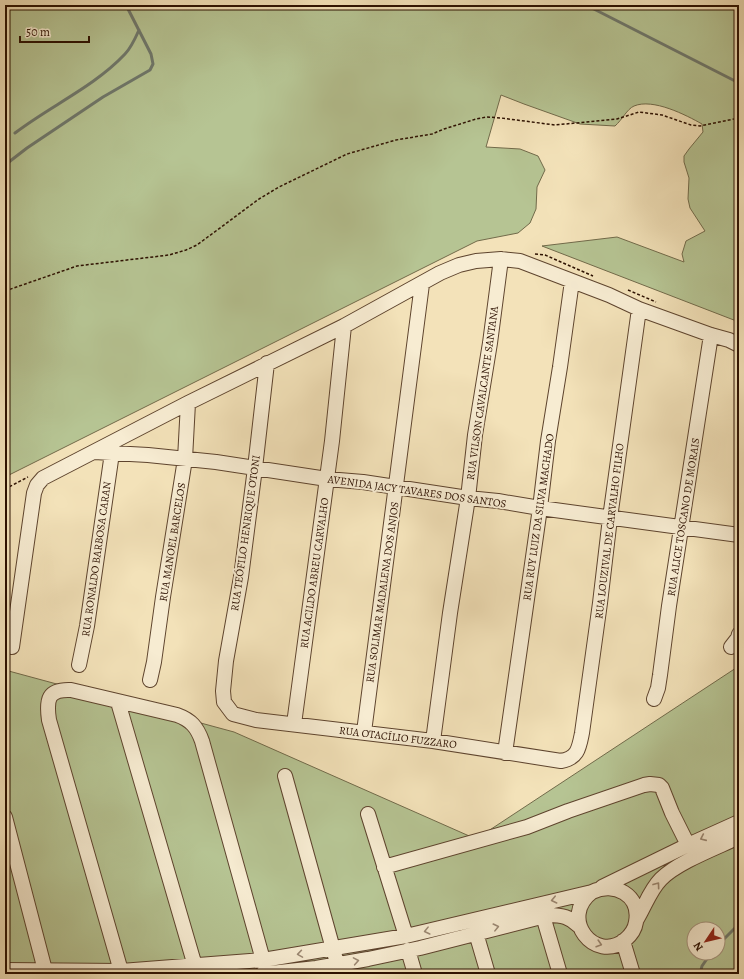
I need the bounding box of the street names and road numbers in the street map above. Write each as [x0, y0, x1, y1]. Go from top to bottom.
street label: RUA VILSON CAVALCANTE SANTANA [463, 305, 502, 481]
street label: RUA RUY LUIZ DA SILVA MACHADO [519, 432, 558, 602]
street label: RUA ALICE TOSCANO DE MORAIS [664, 437, 703, 597]
street label: RUA LOUZIVAL DE CARVALHO FILHO [591, 442, 628, 620]
street label: RUA TEÓFILO HENRIQUE OTONI [227, 454, 264, 612]
street label: AVENIDA JACY TAVARES DOS SANTOS [326, 471, 507, 511]
street label: RUA RONALDO BARBOSA CARAN [78, 480, 115, 638]
street label: RUA MANOEL BARCELOS [156, 481, 189, 603]
street label: RUA ACILDO ABREU CARVALHO [296, 496, 333, 649]
street label: RUA SOLIMAR MADALENA DOS ANJOS [362, 500, 403, 684]
street label: RUA OTACÍLIO FUZZARO [338, 723, 458, 752]

